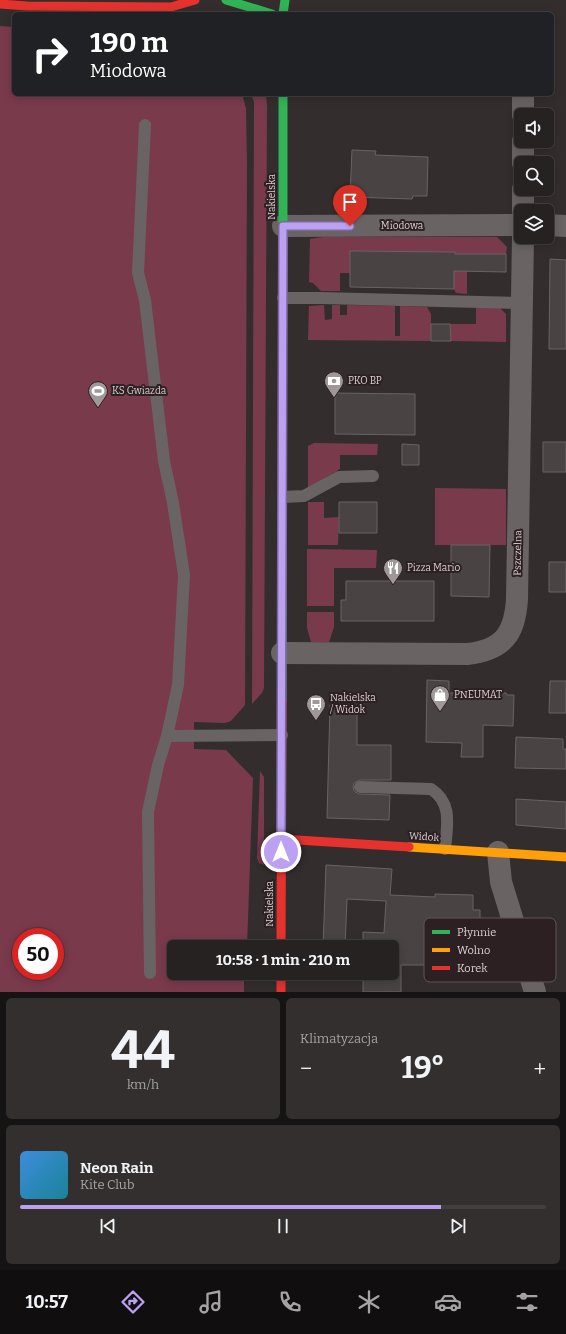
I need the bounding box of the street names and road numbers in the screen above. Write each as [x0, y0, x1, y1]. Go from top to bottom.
street label: Nakielska [266, 174, 278, 220]
street label: Miodowa [381, 220, 424, 232]
street label: Pszczelna [512, 530, 524, 576]
street label: Widok [409, 830, 440, 844]
street label: Nakielska [264, 881, 276, 927]

